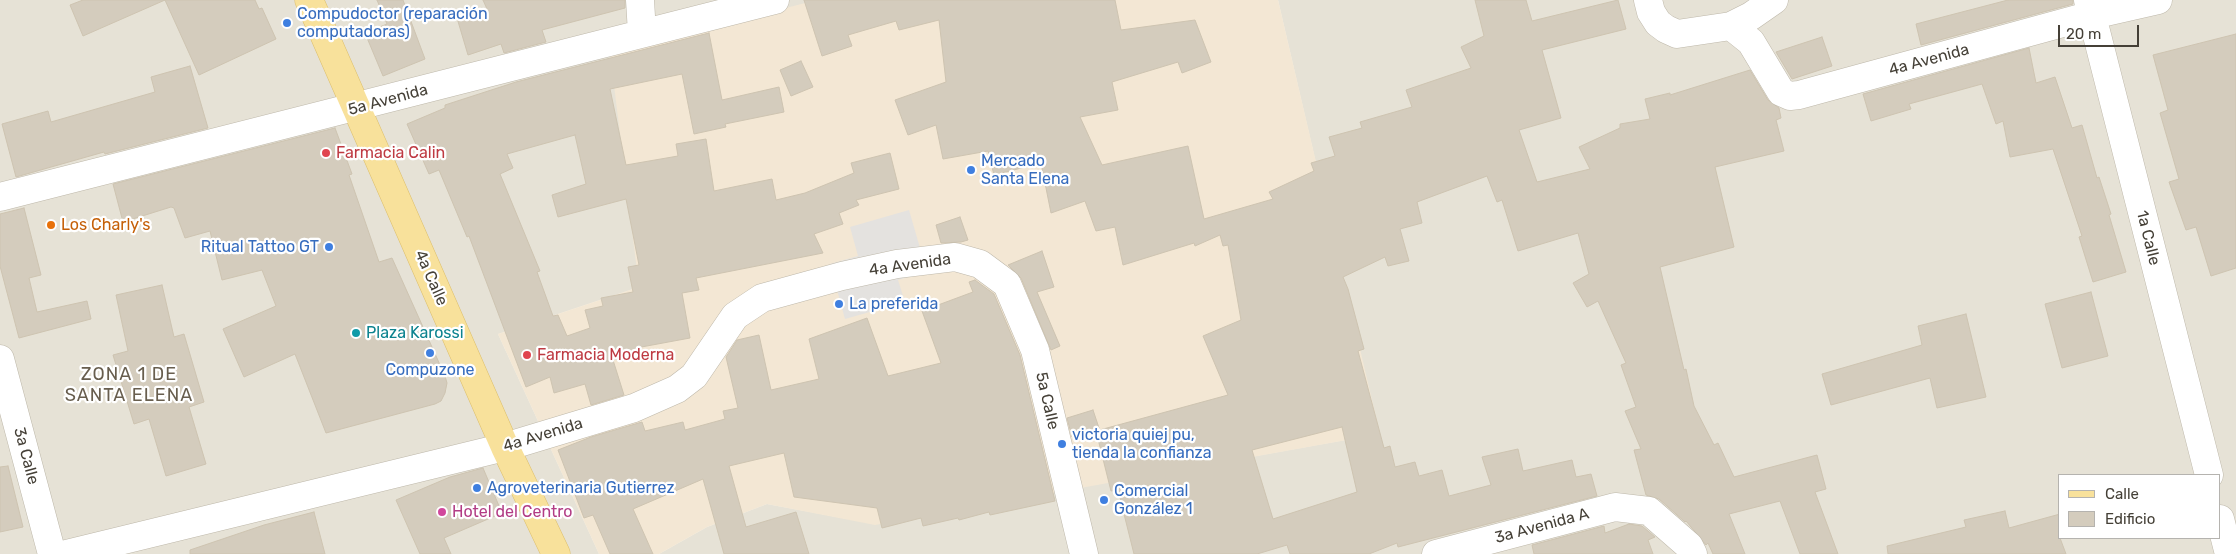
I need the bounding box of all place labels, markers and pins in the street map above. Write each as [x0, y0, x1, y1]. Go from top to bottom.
place label: Compudoctor (reparación computadoras) [297, 4, 488, 42]
marker: Compudoctor (reparación computadoras) [281, 17, 293, 29]
place label: Farmacia Calin [336, 143, 445, 163]
marker: Farmacia Calin [320, 147, 332, 159]
place label: Mercado Santa Elena [981, 151, 1069, 189]
marker: Mercado Santa Elena [965, 164, 977, 176]
place label: Los Charly's [61, 215, 150, 235]
marker: Los Charly's [45, 219, 57, 231]
place label: Ritual Tattoo GT [201, 237, 319, 257]
marker: Ritual Tattoo GT [323, 241, 335, 253]
place label: La preferida [849, 294, 938, 314]
marker: La preferida [833, 298, 845, 310]
place label: Plaza Karossi [366, 323, 464, 343]
marker: Plaza Karossi [350, 327, 362, 339]
place label: Farmacia Moderna [537, 345, 674, 365]
marker: Compuzone [424, 347, 436, 359]
marker: Farmacia Moderna [521, 349, 533, 361]
place label: Compuzone [385, 360, 475, 380]
place label: victoria quiej pu, tienda la confianza [1072, 425, 1212, 463]
marker: victoria quiej pu, tienda la confianza [1056, 438, 1068, 450]
place label: Agroveterinaria Gutierrez [487, 478, 675, 498]
place label: Comercial González 1 [1114, 481, 1192, 519]
marker: Agroveterinaria Gutierrez [471, 482, 483, 494]
marker: Comercial González 1 [1098, 494, 1110, 506]
place label: Hotel del Centro [452, 502, 572, 522]
marker: Hotel del Centro [436, 506, 448, 518]

